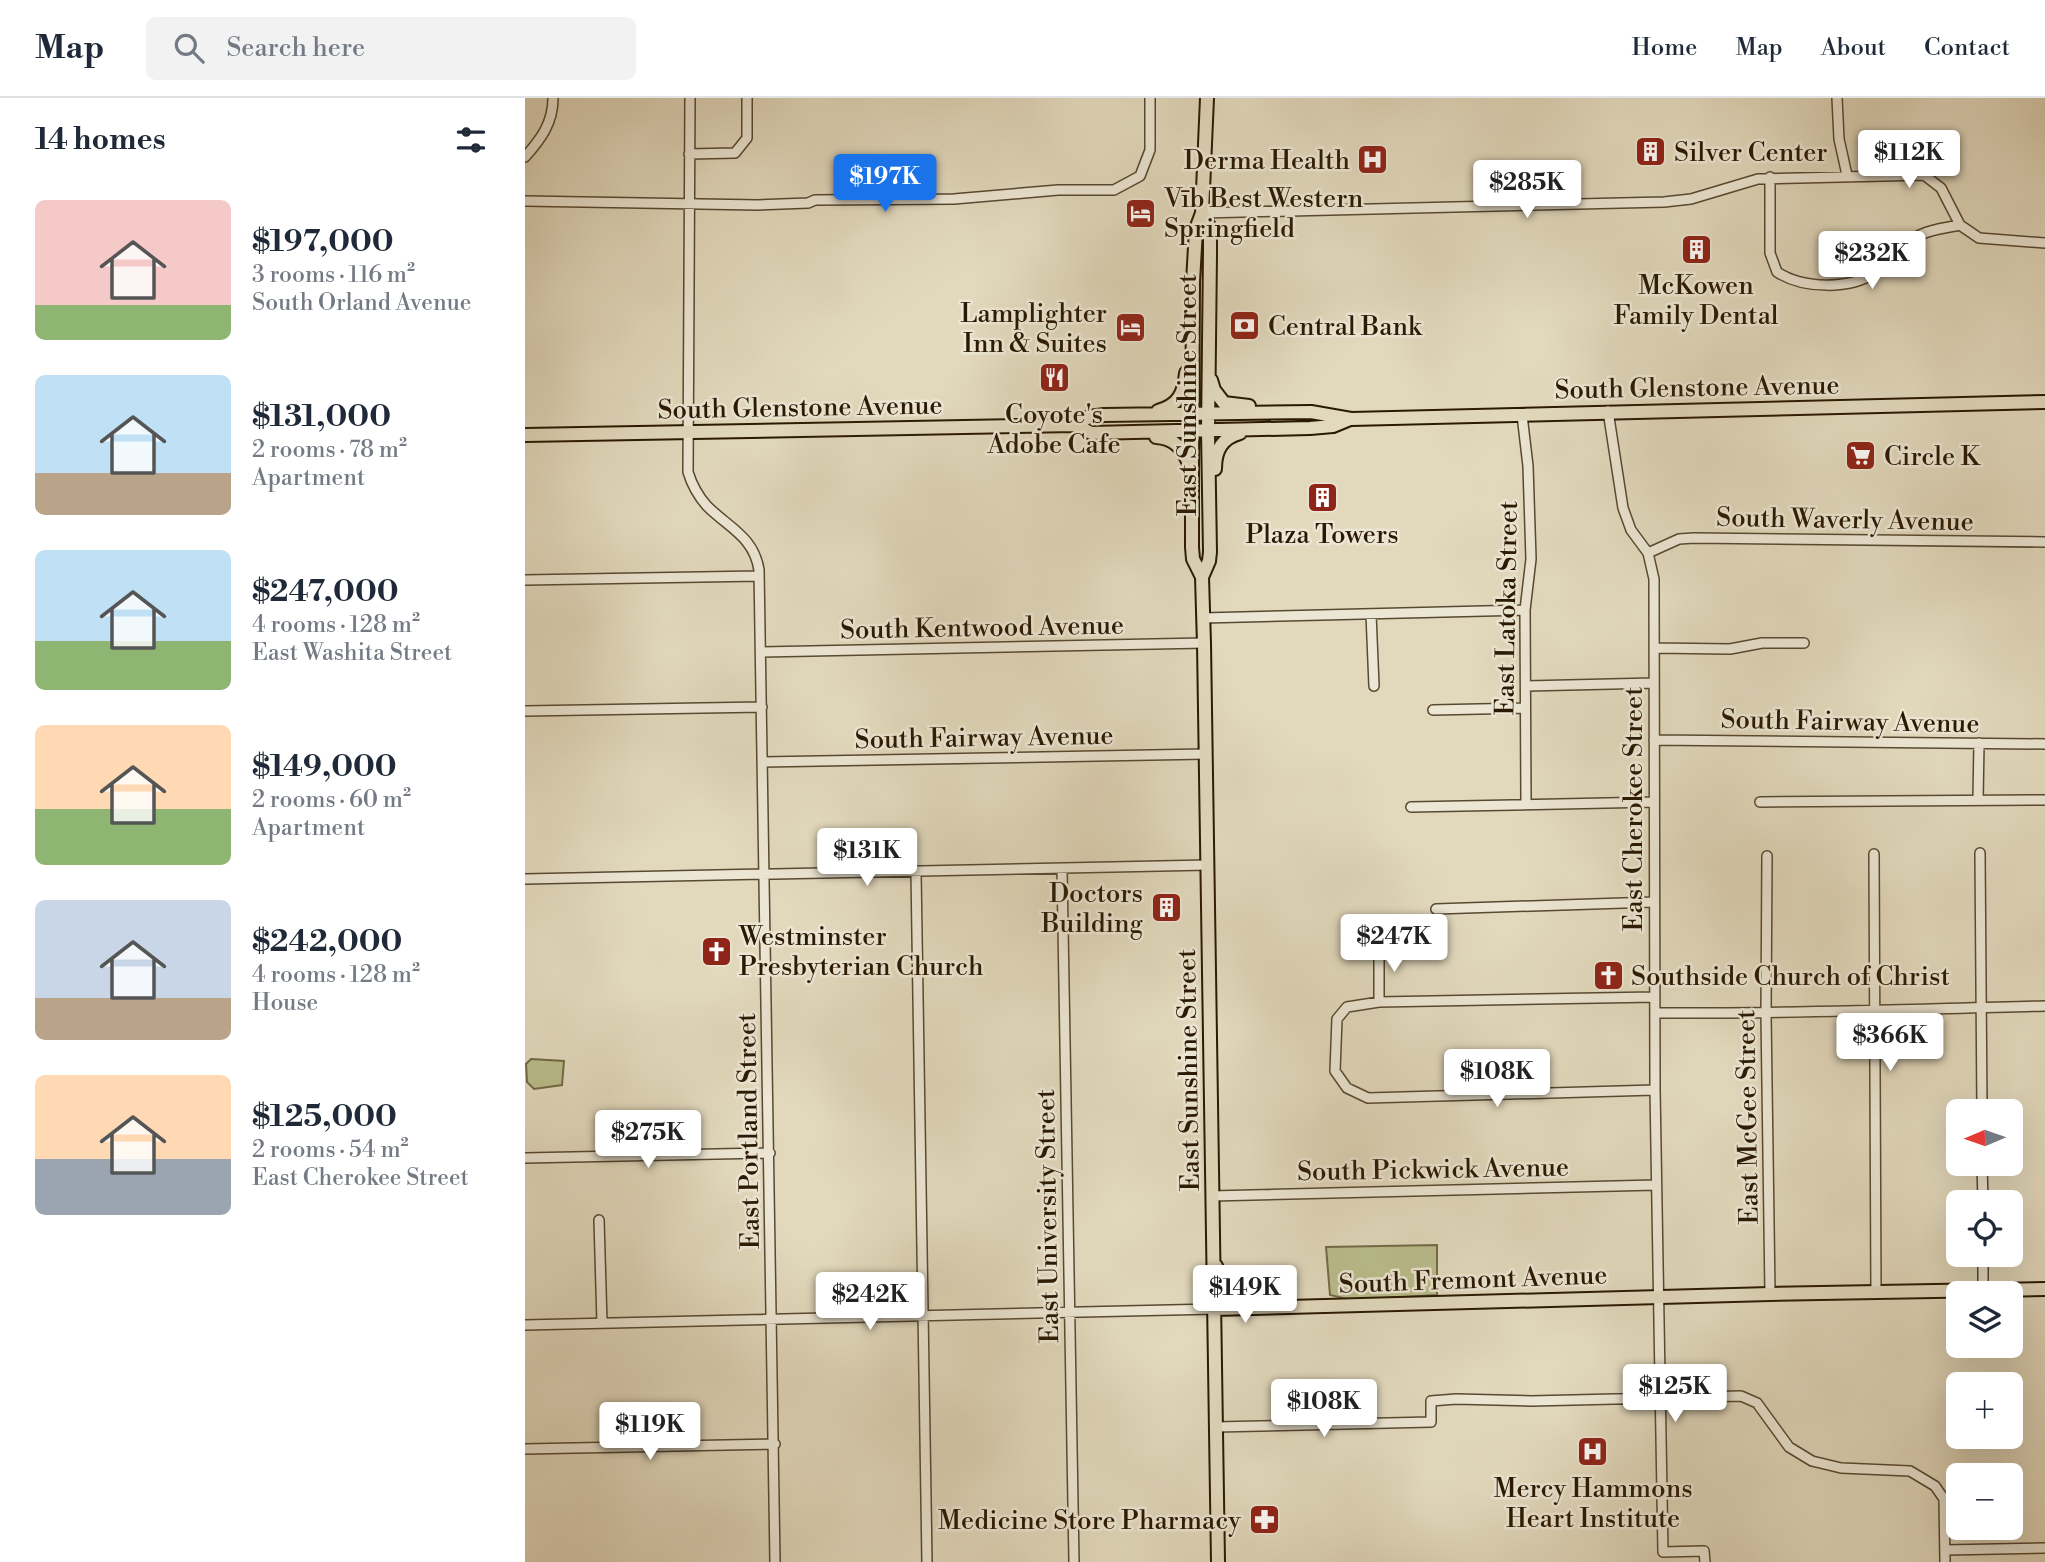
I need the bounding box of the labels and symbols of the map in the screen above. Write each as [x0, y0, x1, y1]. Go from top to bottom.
pin: $112K [1860, 130, 1958, 190]
building icon: Silver Center [1634, 135, 1668, 169]
place label: Silver Center [1674, 137, 1828, 169]
hospital icon: Derma Health [1356, 143, 1390, 177]
place label: Derma Health [1184, 145, 1350, 177]
pin: $197K [836, 155, 934, 214]
pin: $285K [1478, 160, 1576, 220]
place label: Vīb Best Western Springfield [1163, 183, 1363, 245]
hotel icon: Vīb Best Western Springfield [1124, 196, 1158, 230]
building icon: McKowen Family Dental [1679, 232, 1713, 266]
pin: $232K [1823, 232, 1921, 291]
place label: McKowen Family Dental [1613, 270, 1779, 332]
street label: East Sunshine Street [1172, 274, 1204, 516]
place label: Lamplighter Inn & Suites [960, 298, 1107, 360]
bank icon: Central Bank [1228, 309, 1262, 343]
hotel icon: Lamplighter Inn & Suites [1113, 311, 1147, 345]
place label: Central Bank [1268, 311, 1423, 343]
restaurant icon: Coyote's Adobe Cafe [1037, 361, 1071, 395]
street label: South Glenstone Avenue [1554, 370, 1840, 406]
street label: South Glenstone Avenue [657, 390, 943, 426]
place label: Coyote's Adobe Cafe [986, 399, 1121, 461]
supermarket icon: Circle K [1844, 439, 1878, 473]
place label: Circle K [1884, 441, 1981, 473]
building icon: Plaza Towers [1305, 481, 1339, 515]
street label: East Latoka Street [1489, 500, 1525, 716]
street label: South Waverly Avenue [1716, 502, 1974, 538]
place label: Plaza Towers [1245, 519, 1399, 551]
street label: South Kentwood Avenue [840, 610, 1124, 646]
street label: East Cherokee Street [1618, 687, 1650, 931]
street label: South Fairway Avenue [1720, 704, 1980, 740]
street label: South Fairway Avenue [854, 720, 1114, 756]
pin: $131K [818, 828, 916, 888]
place label: Doctors Building [1040, 878, 1144, 940]
building icon: Doctors Building [1149, 891, 1183, 925]
pin: $247K [1345, 914, 1443, 974]
place label: Westminster Presbyterian Church [738, 921, 983, 983]
church icon: Westminster Presbyterian Church [699, 934, 733, 968]
street label: East Sunshine Street [1171, 948, 1207, 1192]
church icon: Southside Church of Christ [1591, 959, 1625, 993]
place label: Southside Church of Christ [1631, 961, 1950, 993]
street label: East McGee Street [1730, 1009, 1766, 1225]
street label: East Portland Street [731, 1012, 767, 1249]
pin: $366K [1841, 1014, 1939, 1073]
pin: $108K [1448, 1049, 1546, 1109]
street label: East University Street [1030, 1089, 1066, 1343]
north arrow [1946, 1099, 2023, 1176]
pin: $275K [599, 1110, 697, 1170]
street label: South Pickwick Avenue [1297, 1152, 1569, 1188]
street label: South Fremont Avenue [1338, 1259, 1608, 1301]
pin: $149K [1196, 1266, 1294, 1325]
pin: $242K [821, 1272, 919, 1332]
pin: $125K [1626, 1364, 1724, 1424]
pin: $108K [1275, 1380, 1373, 1439]
pin: $119K [601, 1402, 699, 1462]
hospital icon: Mercy Hammons Heart Institute [1576, 1435, 1610, 1469]
place label: Mercy Hammons Heart Institute [1493, 1473, 1693, 1535]
pharmacy icon: Medicine Store Pharmacy [1247, 1503, 1281, 1537]
place label: Medicine Store Pharmacy [938, 1505, 1241, 1537]

